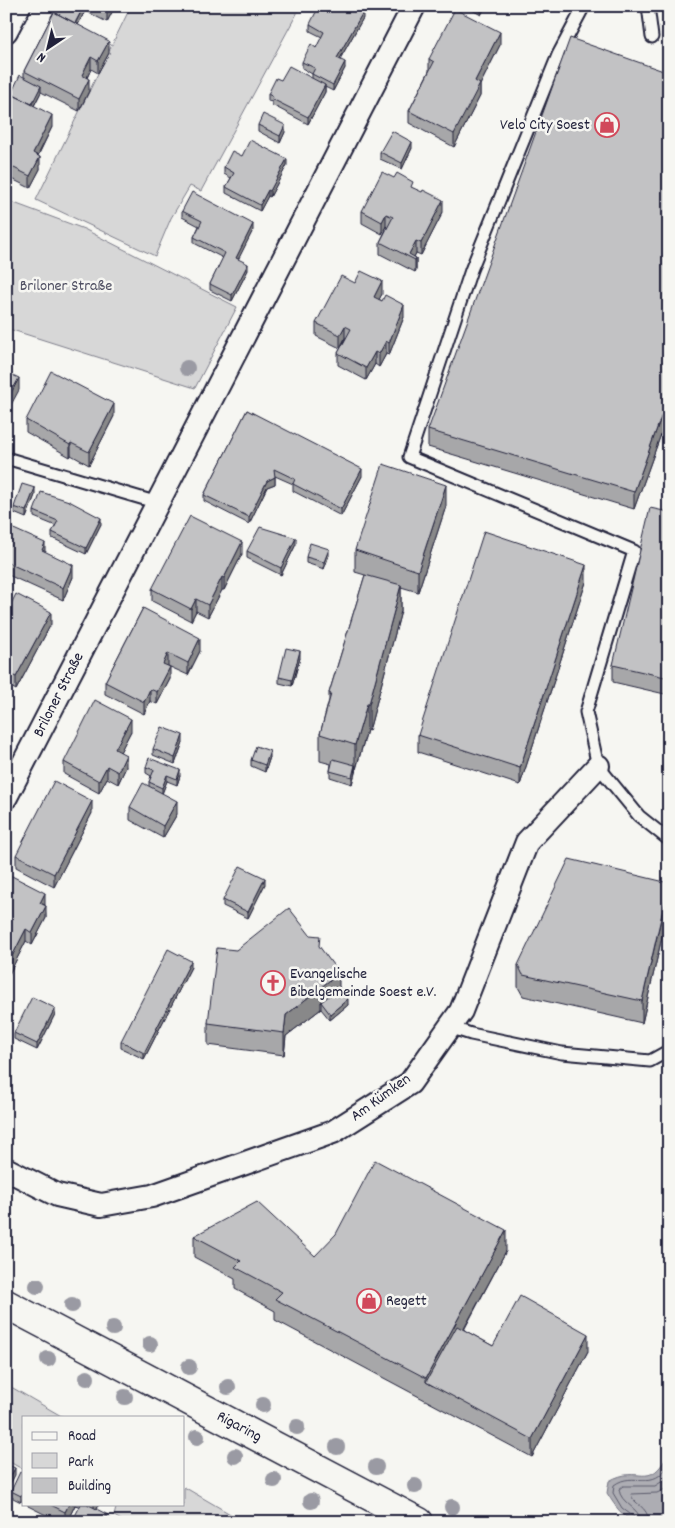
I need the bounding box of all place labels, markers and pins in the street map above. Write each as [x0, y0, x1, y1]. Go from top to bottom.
shop icon: Velo City Soest [594, 112, 620, 138]
place label: Velo City Soest [500, 114, 590, 137]
place label: Evangelische Bibelgemeinde Soest e.V. [290, 963, 436, 1004]
church icon: Evangelische Bibelgemeinde Soest e.V. [260, 970, 286, 996]
shop icon: Regett [356, 1288, 382, 1314]
place label: Regett [386, 1290, 427, 1313]

